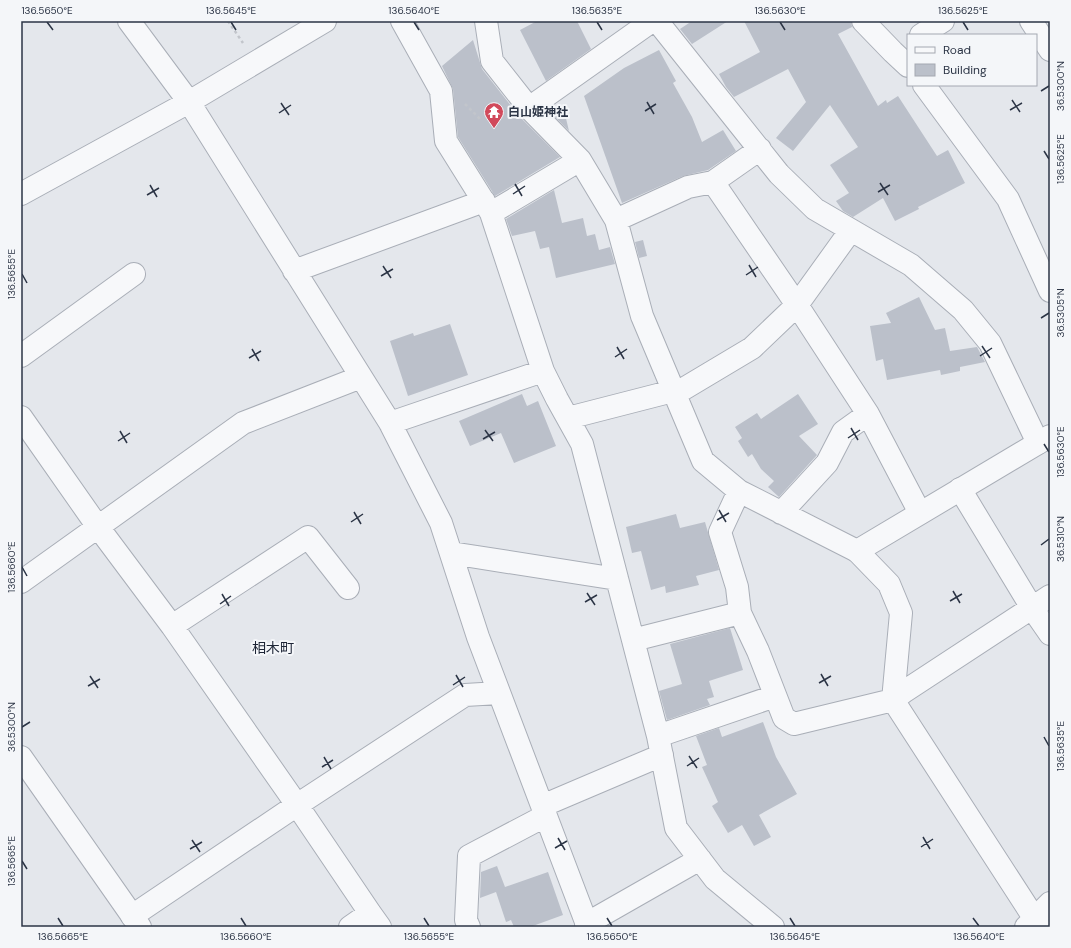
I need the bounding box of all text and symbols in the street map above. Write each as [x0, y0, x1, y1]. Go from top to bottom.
text: 136.5650°E [21, 4, 73, 17]
text: 136.5645°E [206, 4, 257, 17]
text: 136.5640°E [388, 4, 440, 17]
text: 136.5635°E [572, 4, 623, 17]
text: 136.5630°E [754, 4, 806, 17]
text: 136.5625°E [938, 4, 988, 17]
legend [907, 34, 1037, 86]
text: Road [943, 42, 971, 58]
text: 36.5300°N [1054, 61, 1067, 111]
text: Building [943, 62, 987, 78]
temple icon: 白山姫神社 [483, 101, 505, 129]
place label: 白山姫神社 [508, 104, 568, 120]
text: 136.5625°E [1054, 134, 1067, 184]
text: 136.5655°E [5, 248, 18, 299]
text: 36.5305°N [1054, 288, 1067, 338]
text: 136.5630°E [1054, 426, 1067, 478]
text: 36.5310°N [1054, 516, 1067, 562]
text: 136.5660°E [5, 541, 18, 593]
district label: 相木町 [252, 639, 294, 657]
text: 36.5300°N [5, 702, 18, 752]
text: 136.5635°E [1054, 720, 1067, 771]
text: 136.5665°E [5, 835, 18, 886]
text: 136.5665°E [38, 930, 89, 943]
text: 136.5660°E [220, 930, 272, 943]
text: 136.5655°E [404, 930, 455, 943]
text: 136.5650°E [586, 930, 638, 943]
text: 136.5645°E [770, 930, 821, 943]
text: 136.5640°E [953, 930, 1005, 943]

